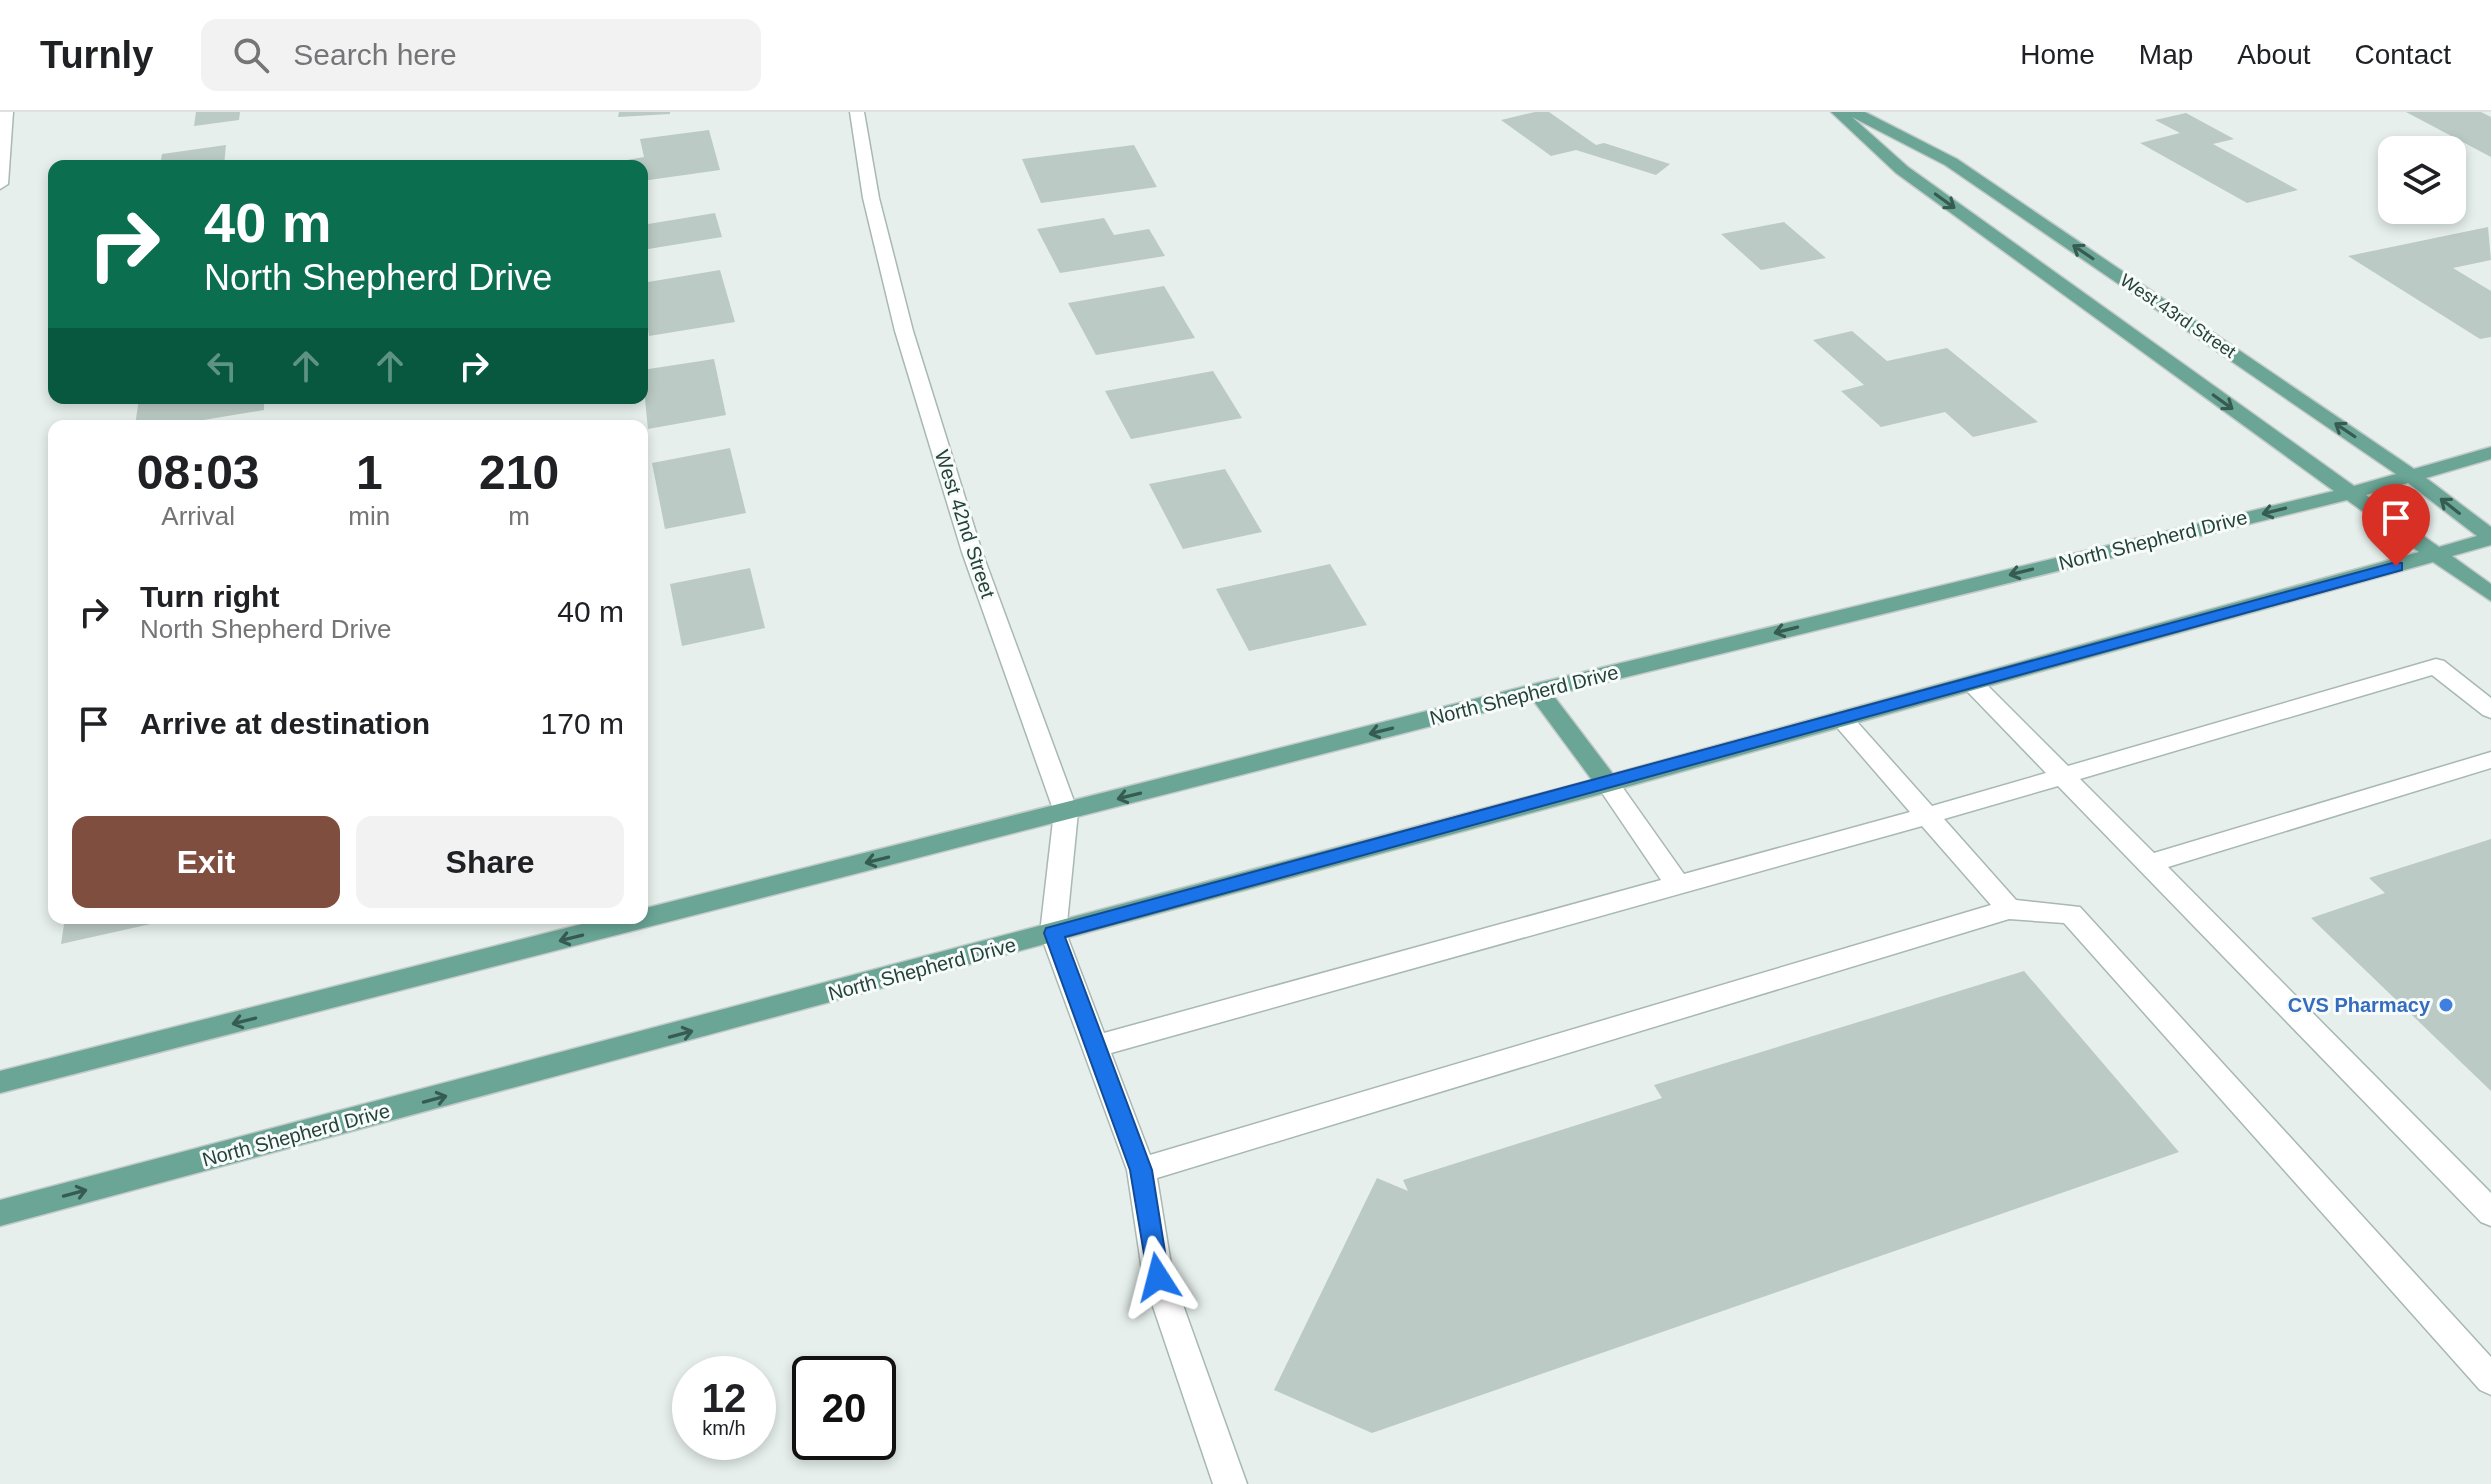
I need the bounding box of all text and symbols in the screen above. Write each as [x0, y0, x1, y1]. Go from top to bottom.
search box [201, 19, 761, 91]
icon: search [229, 33, 273, 77]
text: Turnly [40, 34, 153, 76]
text: Search here [293, 38, 457, 71]
text: Home [2020, 39, 2095, 70]
text: Map [2139, 39, 2193, 70]
text: About [2237, 39, 2311, 70]
text: Contact [2355, 39, 2451, 70]
map controls [2378, 136, 2466, 224]
button: layers [2378, 136, 2466, 224]
text: 40 m [204, 191, 332, 254]
icon: right [72, 192, 176, 296]
one-way arrow [1934, 193, 1956, 209]
one-way arrow [2073, 244, 2095, 260]
text: North Shepherd Drive [204, 257, 552, 298]
street label: West 43rd Street [2117, 270, 2239, 362]
icon: left [200, 344, 244, 388]
icon: ahead [284, 344, 328, 388]
icon: ahead [368, 344, 412, 388]
icon: right [452, 344, 496, 388]
one-way arrow [2211, 394, 2233, 410]
one-way arrow [2334, 422, 2356, 438]
text: 08:03 [137, 446, 260, 499]
text: 1 [356, 446, 383, 499]
text: 210 [479, 446, 559, 499]
street label: West 42nd Street [931, 447, 999, 601]
pin [2362, 484, 2430, 566]
icon: arrive [2374, 496, 2418, 540]
one-way arrow [2440, 497, 2461, 514]
text: Arrival [161, 501, 235, 531]
text: min [348, 501, 390, 531]
text: m [508, 501, 530, 531]
one-way arrow [2262, 504, 2287, 519]
street label: North Shepherd Drive [2056, 506, 2250, 574]
one-way arrow [2009, 566, 2035, 581]
text: Turn right [140, 580, 279, 613]
icon: right [72, 590, 116, 634]
text: 40 m [557, 595, 624, 628]
text: North Shepherd Drive [140, 614, 391, 644]
one-way arrow [1774, 623, 1799, 638]
street label: North Shepherd Drive [1427, 661, 1621, 729]
icon: arrive [72, 702, 116, 746]
text: Arrive at destination [140, 707, 430, 740]
text: 170 m [541, 707, 624, 740]
one-way arrow [1369, 725, 1394, 740]
one-way arrow [1117, 789, 1143, 804]
button: Exit [72, 816, 340, 908]
button: Share [356, 816, 624, 908]
one-way arrow [865, 853, 891, 868]
one-way arrow [558, 931, 584, 946]
street label: North Shepherd Drive [826, 933, 1018, 1005]
place label: CVS Pharmacy [2288, 994, 2431, 1016]
marker: CVS Pharmacy [2437, 996, 2455, 1014]
one-way arrow [231, 1014, 257, 1029]
one-way arrow [667, 1026, 693, 1041]
one-way arrow [422, 1091, 448, 1106]
street label: North Shepherd Drive [200, 1099, 392, 1171]
one-way arrow [62, 1185, 88, 1200]
position arrow [1116, 1235, 1200, 1319]
speed limit sign: 20 [792, 1356, 896, 1460]
text: 12 [702, 1376, 746, 1420]
text: km/h [702, 1417, 746, 1439]

